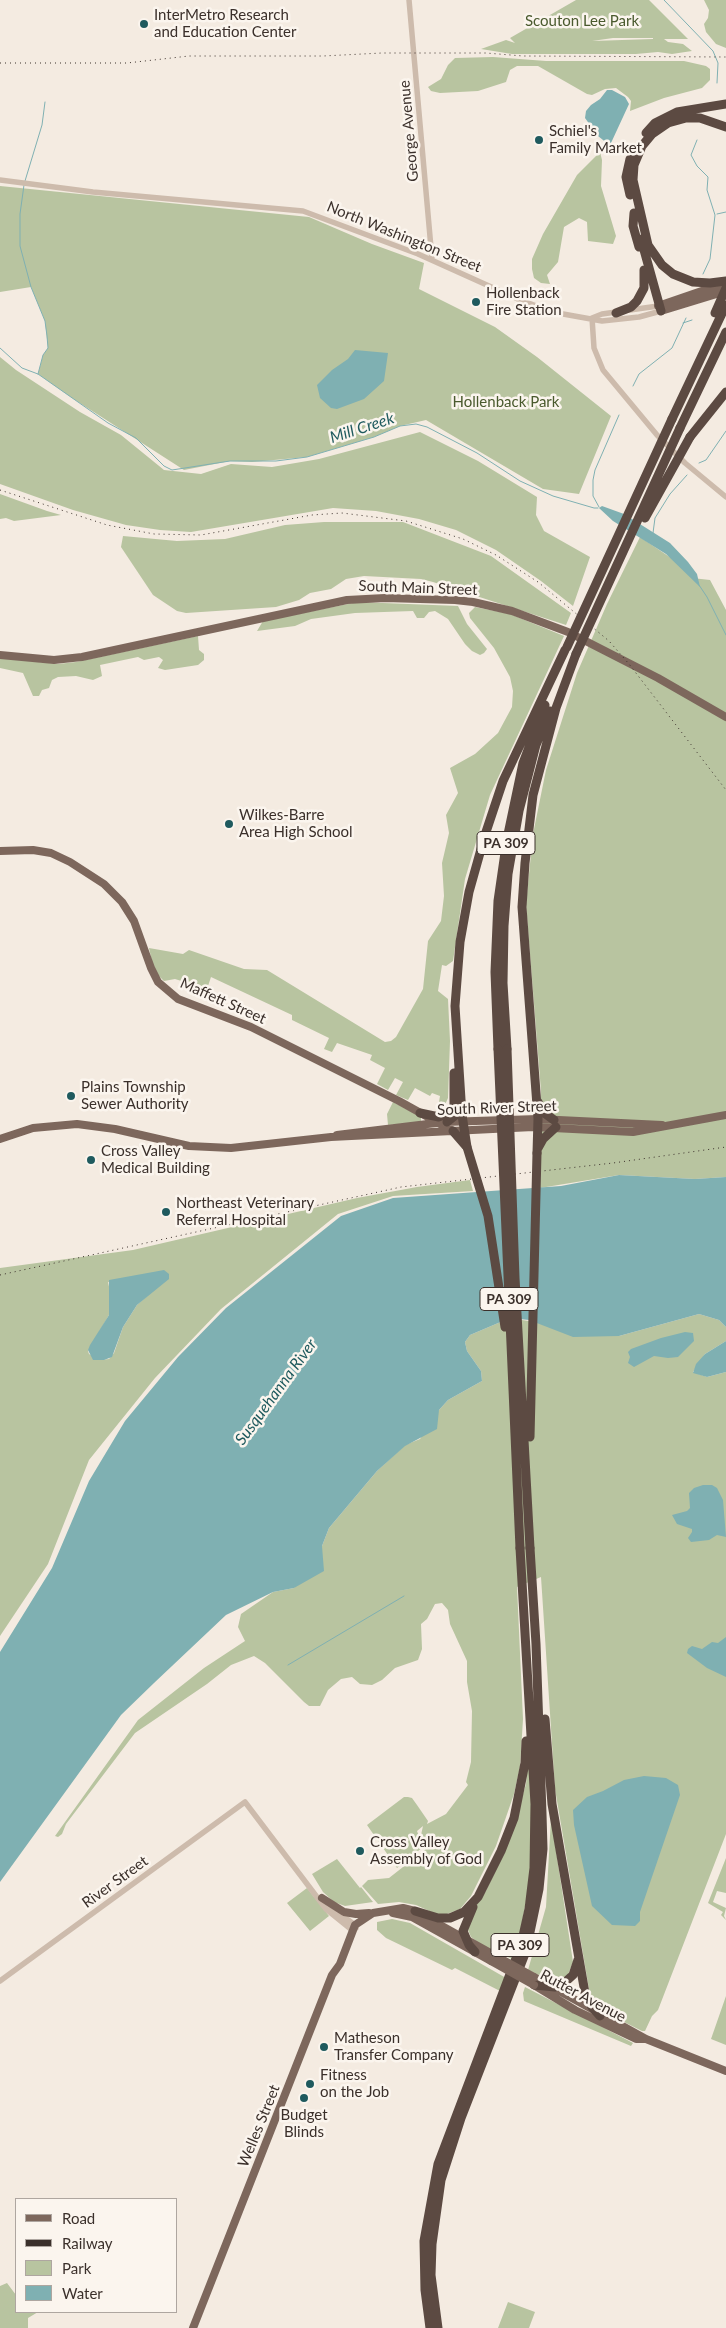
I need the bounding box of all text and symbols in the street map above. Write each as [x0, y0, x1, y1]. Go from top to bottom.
place label: InterMetro Research and Education Center [154, 6, 296, 41]
park label: Scouton Lee Park [525, 12, 639, 30]
marker: InterMetro Research and Education Center [138, 18, 150, 30]
street label: George Avenue [396, 80, 422, 182]
place label: Schiel's Family Market [549, 122, 642, 157]
marker: Schiel's Family Market [533, 134, 545, 146]
street label: North Washington Street [324, 198, 484, 276]
place label: Hollenback Fire Station [486, 284, 562, 319]
marker: Hollenback Fire Station [470, 296, 482, 308]
park label: Hollenback Park [453, 393, 559, 411]
water label: Mill Creek [328, 409, 396, 447]
street label: South Main Street [358, 577, 478, 599]
place label: Wilkes-Barre Area High School [239, 806, 353, 841]
marker: Wilkes-Barre Area High School [223, 818, 235, 830]
road number: PA 309 [477, 831, 535, 854]
street label: Maffett Street [177, 974, 269, 1028]
place label: Plains Township Sewer Authority [81, 1078, 189, 1113]
marker: Plains Township Sewer Authority [65, 1090, 77, 1102]
street label: South River Street [437, 1097, 557, 1119]
place label: Cross Valley Medical Building [101, 1142, 210, 1177]
marker: Cross Valley Medical Building [85, 1154, 97, 1166]
place label: Northeast Veterinary Referral Hospital [176, 1194, 314, 1229]
marker: Northeast Veterinary Referral Hospital [160, 1206, 172, 1218]
road number: PA 309 [480, 1288, 538, 1310]
water label: Susquehanna River [231, 1335, 321, 1449]
place label: Cross Valley Assembly of God [370, 1833, 482, 1868]
marker: Cross Valley Assembly of God [354, 1845, 366, 1857]
street label: River Street [79, 1852, 151, 1912]
road number: PA 309 [491, 1934, 549, 1956]
street label: Rutter Avenue [537, 1966, 629, 2026]
place label: Matheson Transfer Company [334, 2029, 454, 2064]
marker: Matheson Transfer Company [318, 2041, 330, 2053]
place label: Fitness on the Job [320, 2066, 389, 2101]
marker: Fitness on the Job [304, 2078, 316, 2090]
street label: Welles Street [234, 2082, 284, 2170]
marker: Budget Blinds [298, 2092, 310, 2104]
place label: Budget Blinds [280, 2106, 328, 2141]
legend [15, 2198, 178, 2313]
text: Road [62, 2209, 95, 2227]
text: Railway [62, 2234, 113, 2252]
text: Park [62, 2259, 91, 2277]
text: Water [62, 2284, 103, 2302]

